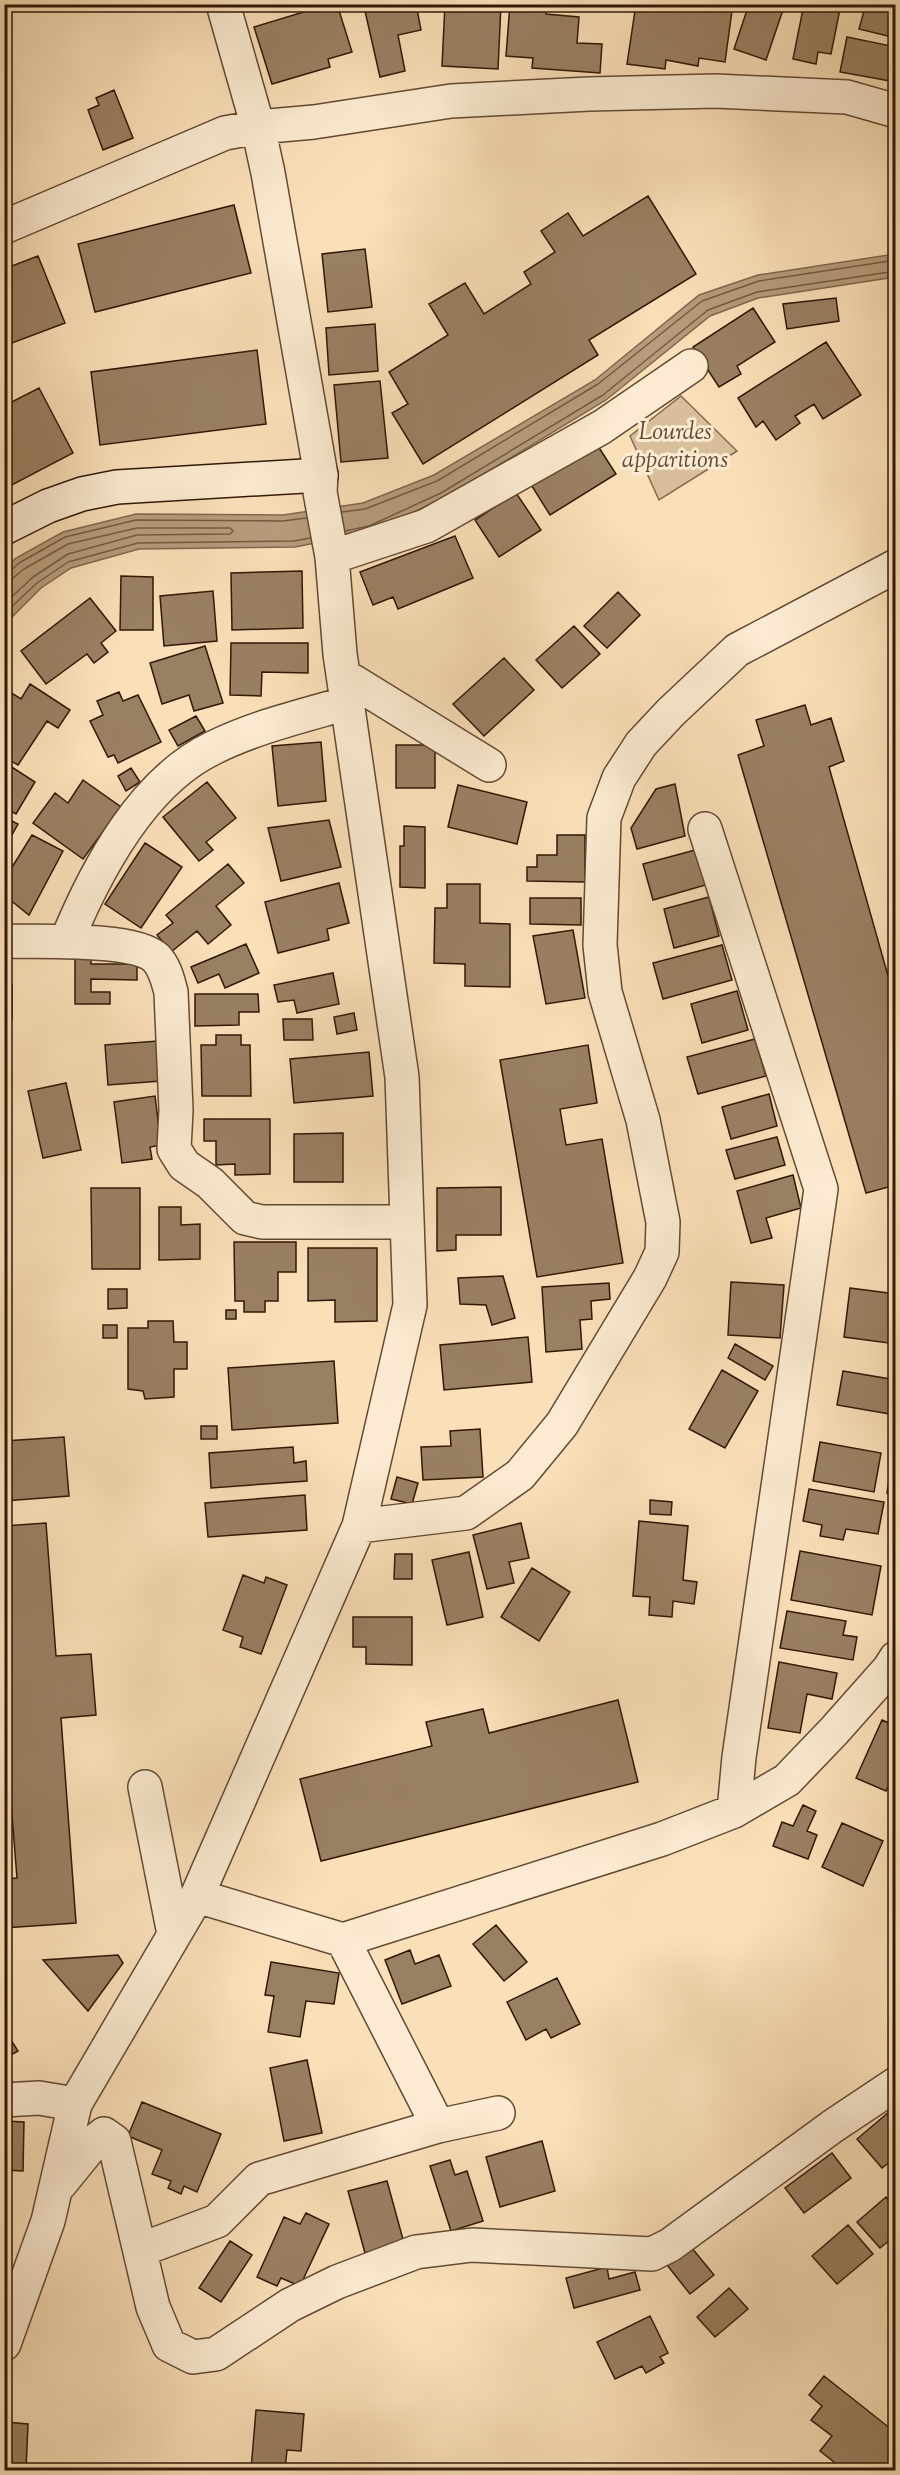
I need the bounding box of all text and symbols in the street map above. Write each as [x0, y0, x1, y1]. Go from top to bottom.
park label: Lourdes apparitions [622, 416, 728, 478]

